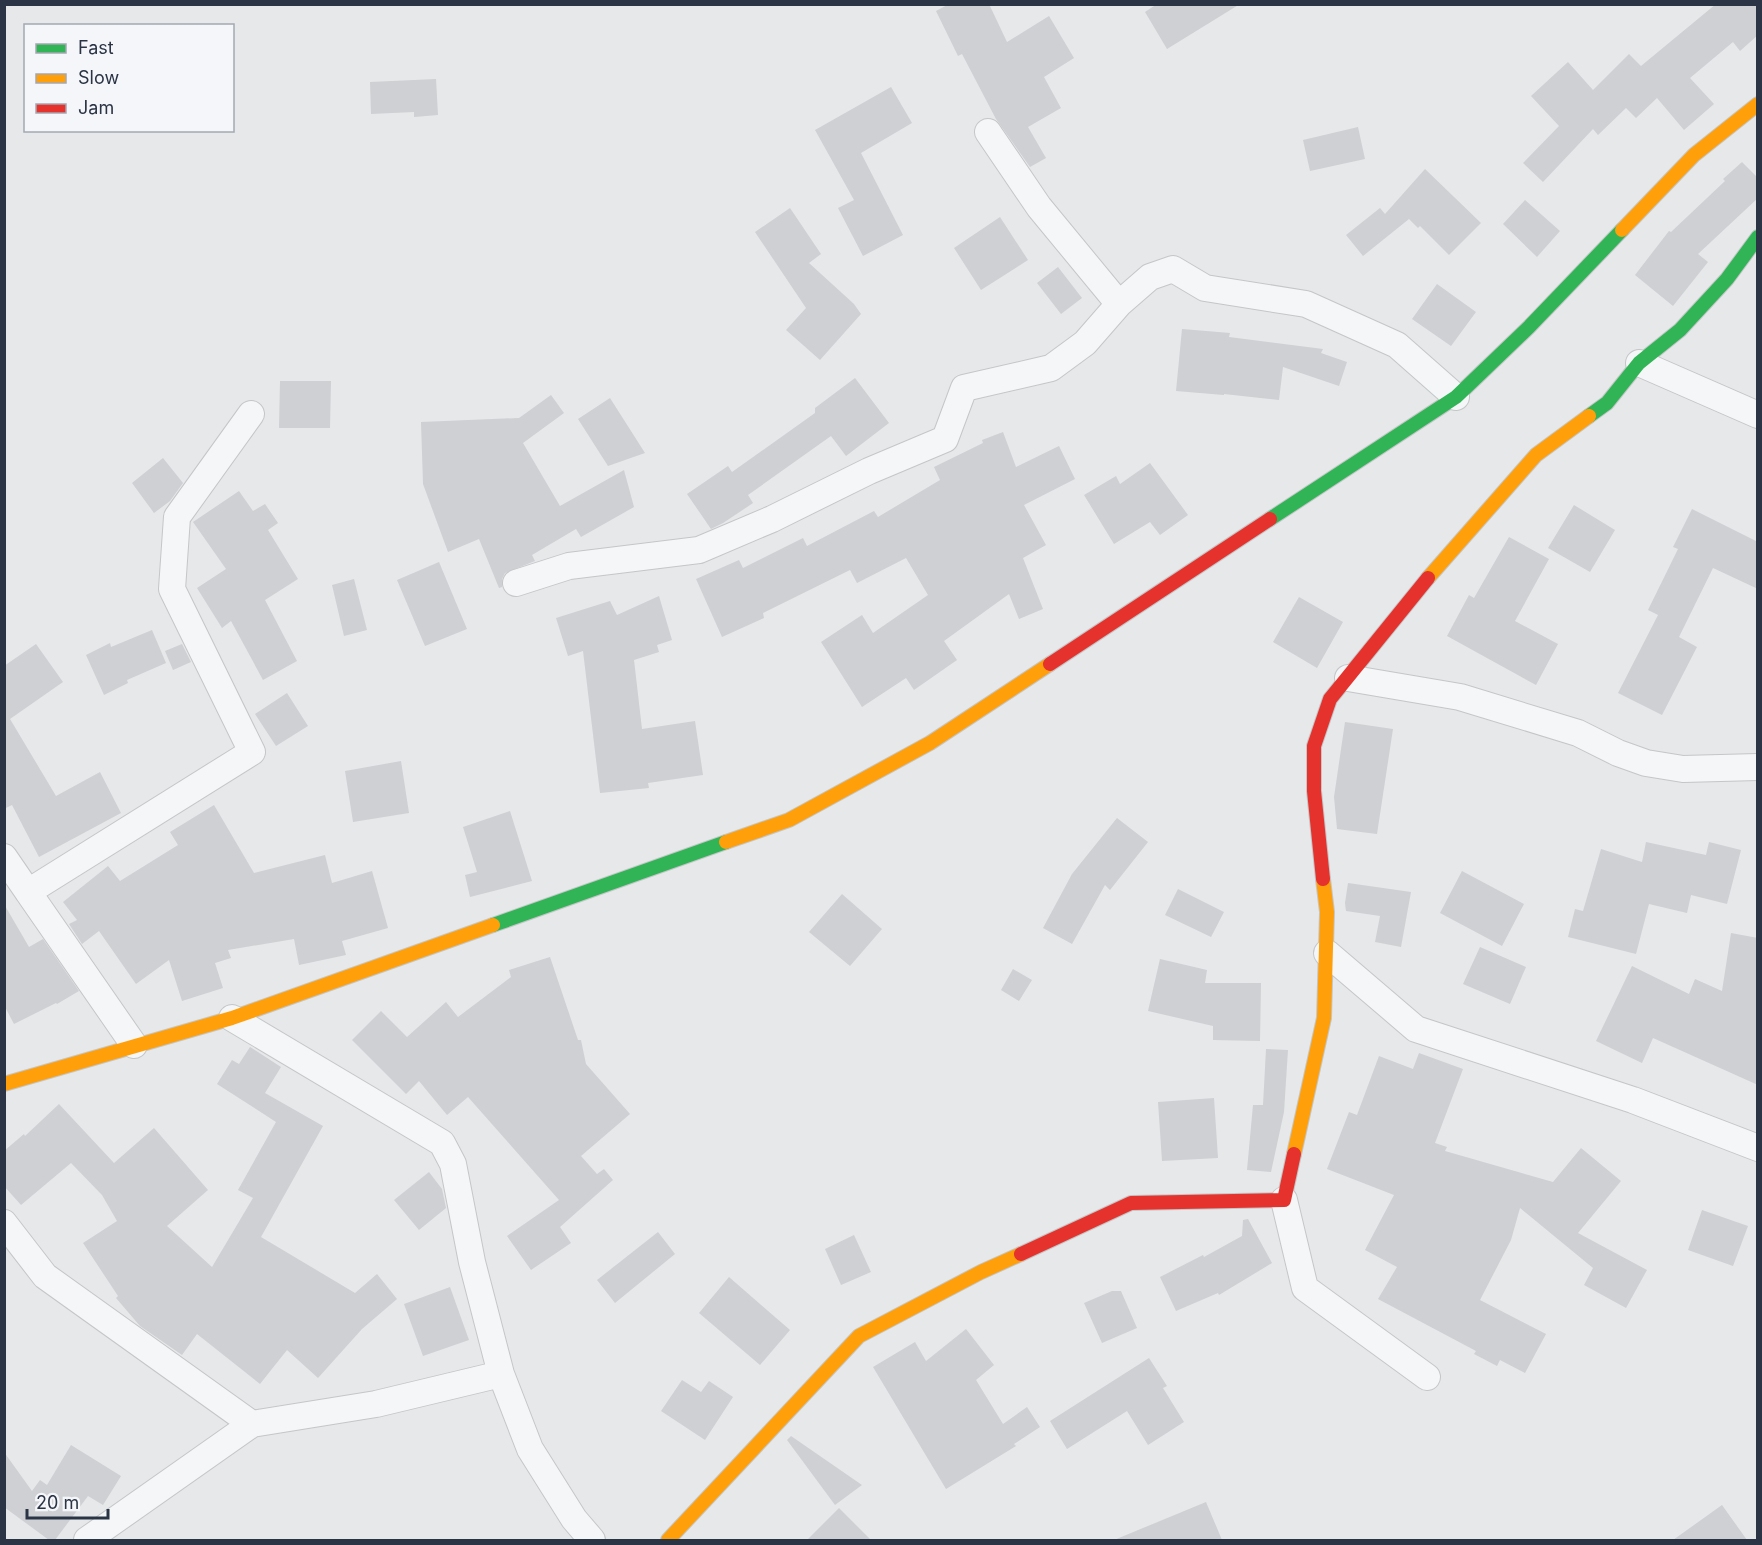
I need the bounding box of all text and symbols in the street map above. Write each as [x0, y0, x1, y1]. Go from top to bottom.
legend [24, 24, 234, 132]
text: Fast [78, 37, 114, 58]
text: Slow [78, 67, 119, 88]
text: Jam [78, 97, 114, 118]
scale bar [27, 1482, 108, 1520]
text: 20 m [36, 1492, 79, 1513]

